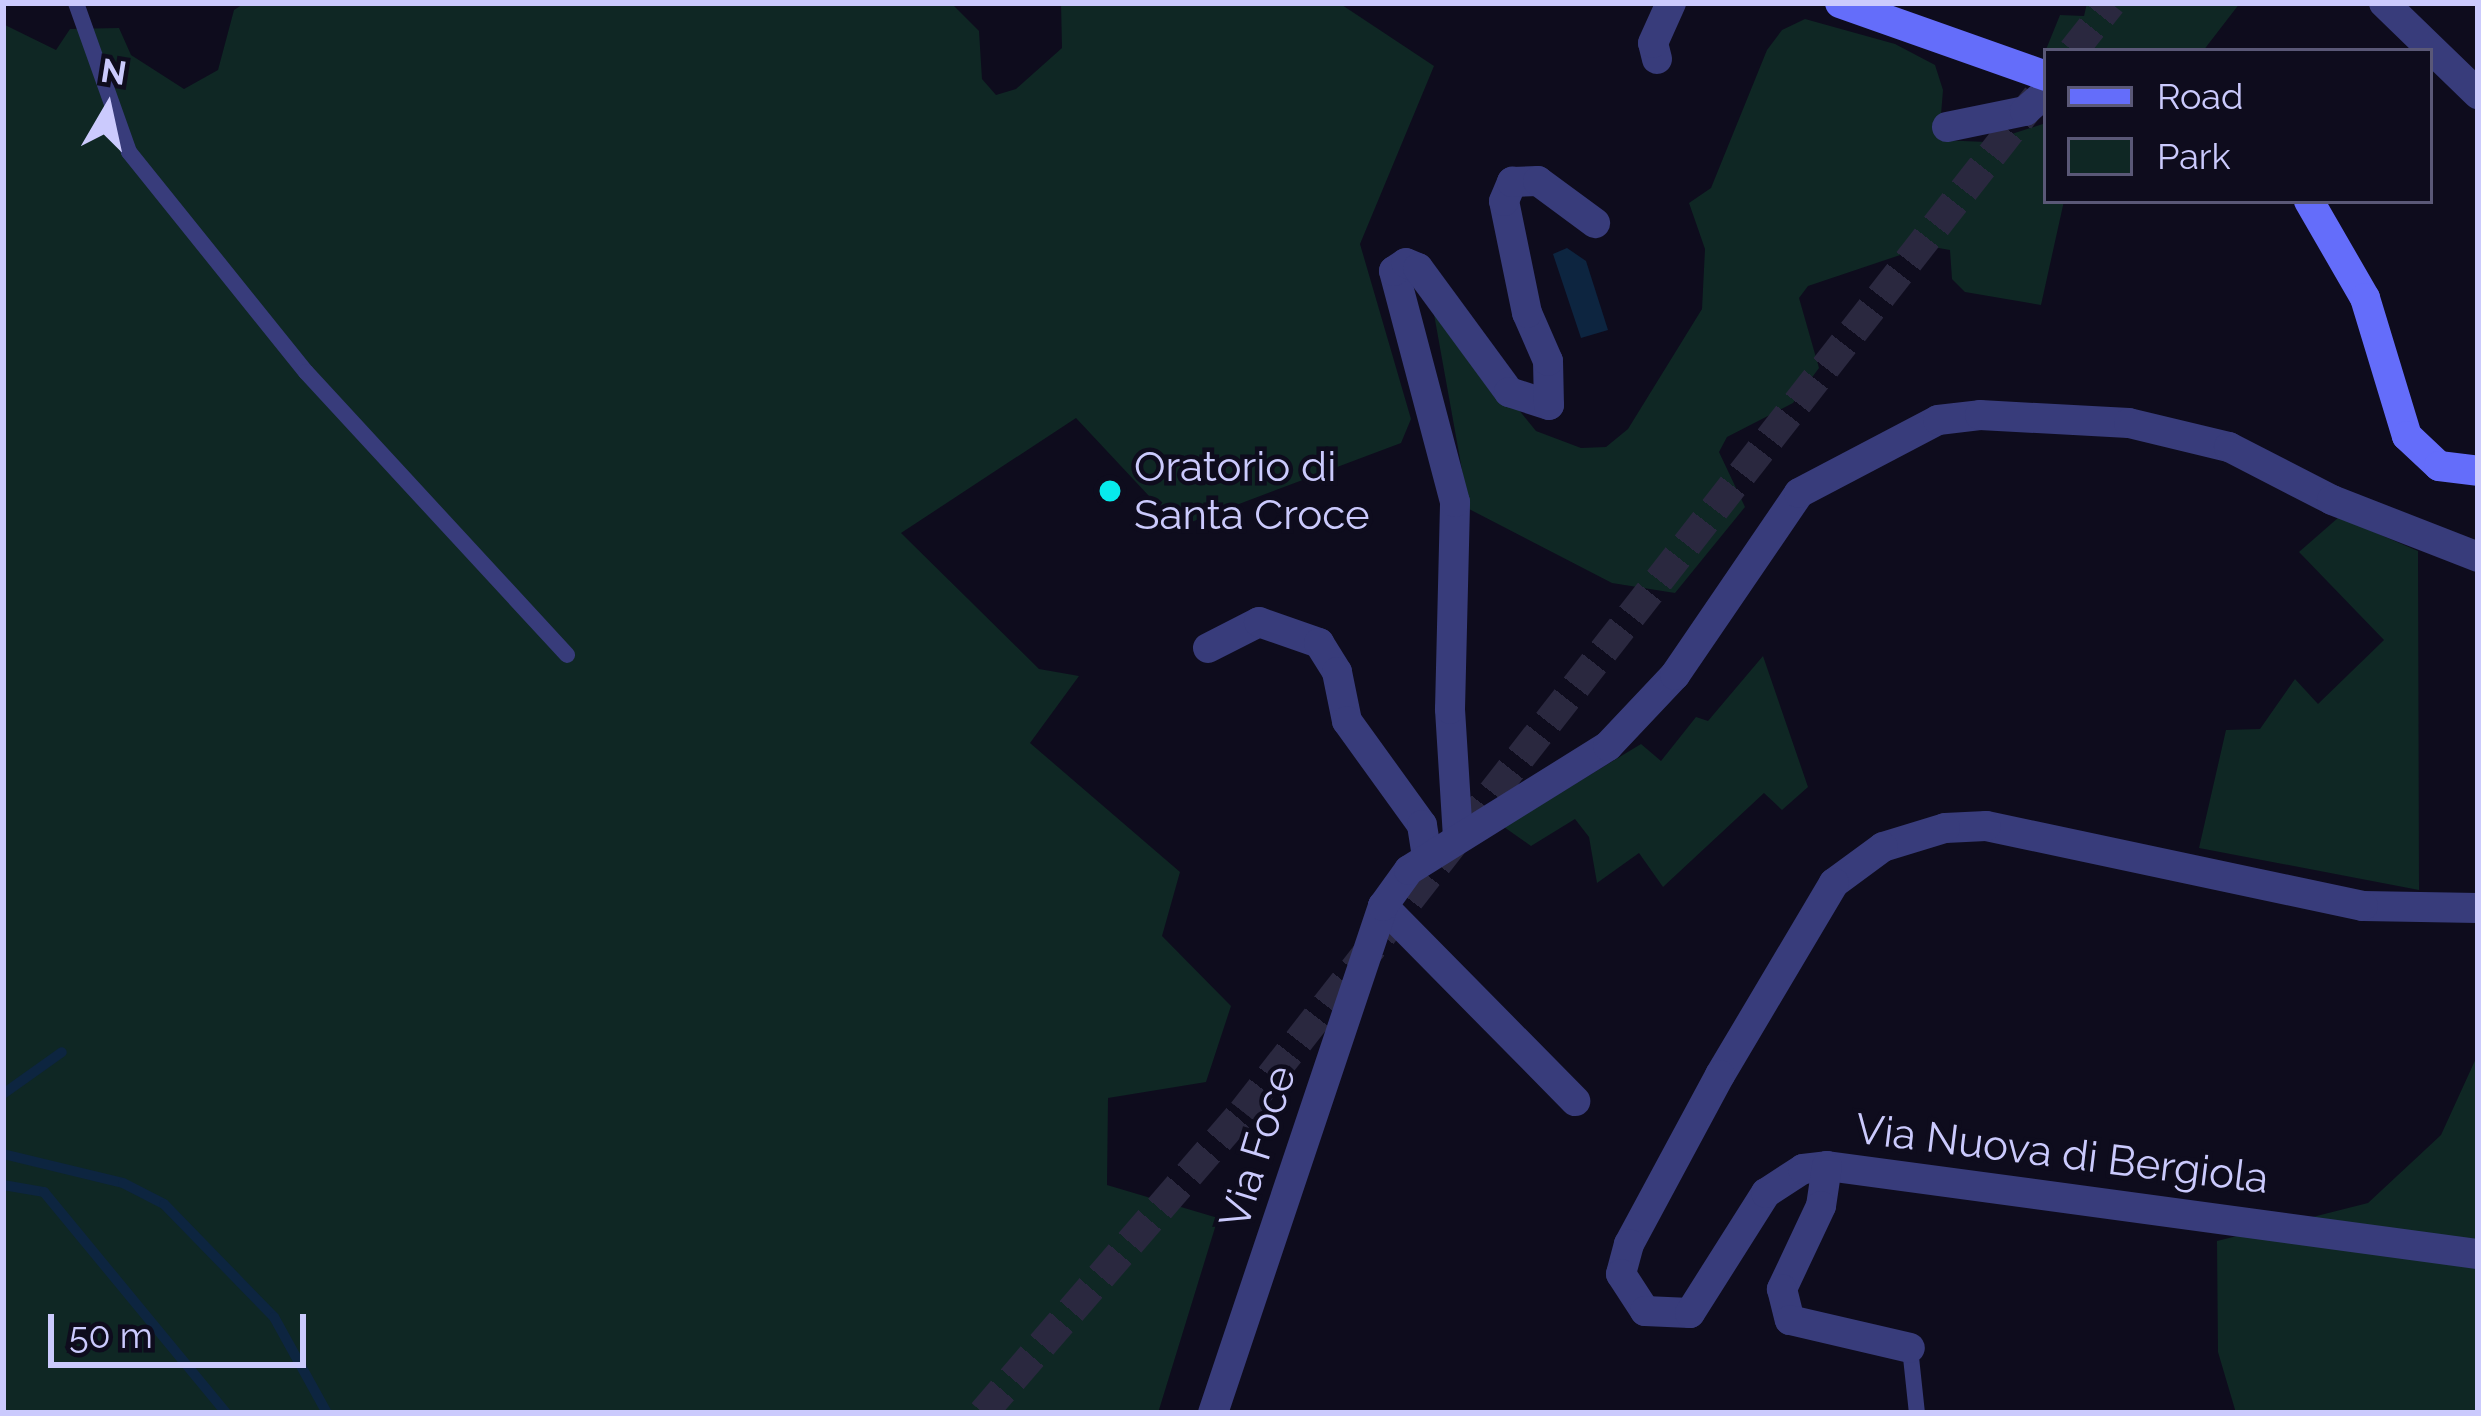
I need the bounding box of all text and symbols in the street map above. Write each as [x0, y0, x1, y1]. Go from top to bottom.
north arrow [48, 48, 168, 168]
legend [2043, 48, 2433, 204]
text: N [98, 51, 129, 93]
text: Road [2157, 75, 2243, 117]
text: Park [2157, 135, 2231, 177]
place label: Oratorio di Santa Croce [1134, 442, 1370, 540]
marker: Oratorio di Santa Croce [1097, 478, 1123, 504]
street label: Via Foce [1209, 1060, 1307, 1234]
street label: Via Nuova di Bergiola [1853, 1104, 2271, 1204]
scale bar [54, 1290, 312, 1364]
text: 50 m [69, 1314, 153, 1356]

